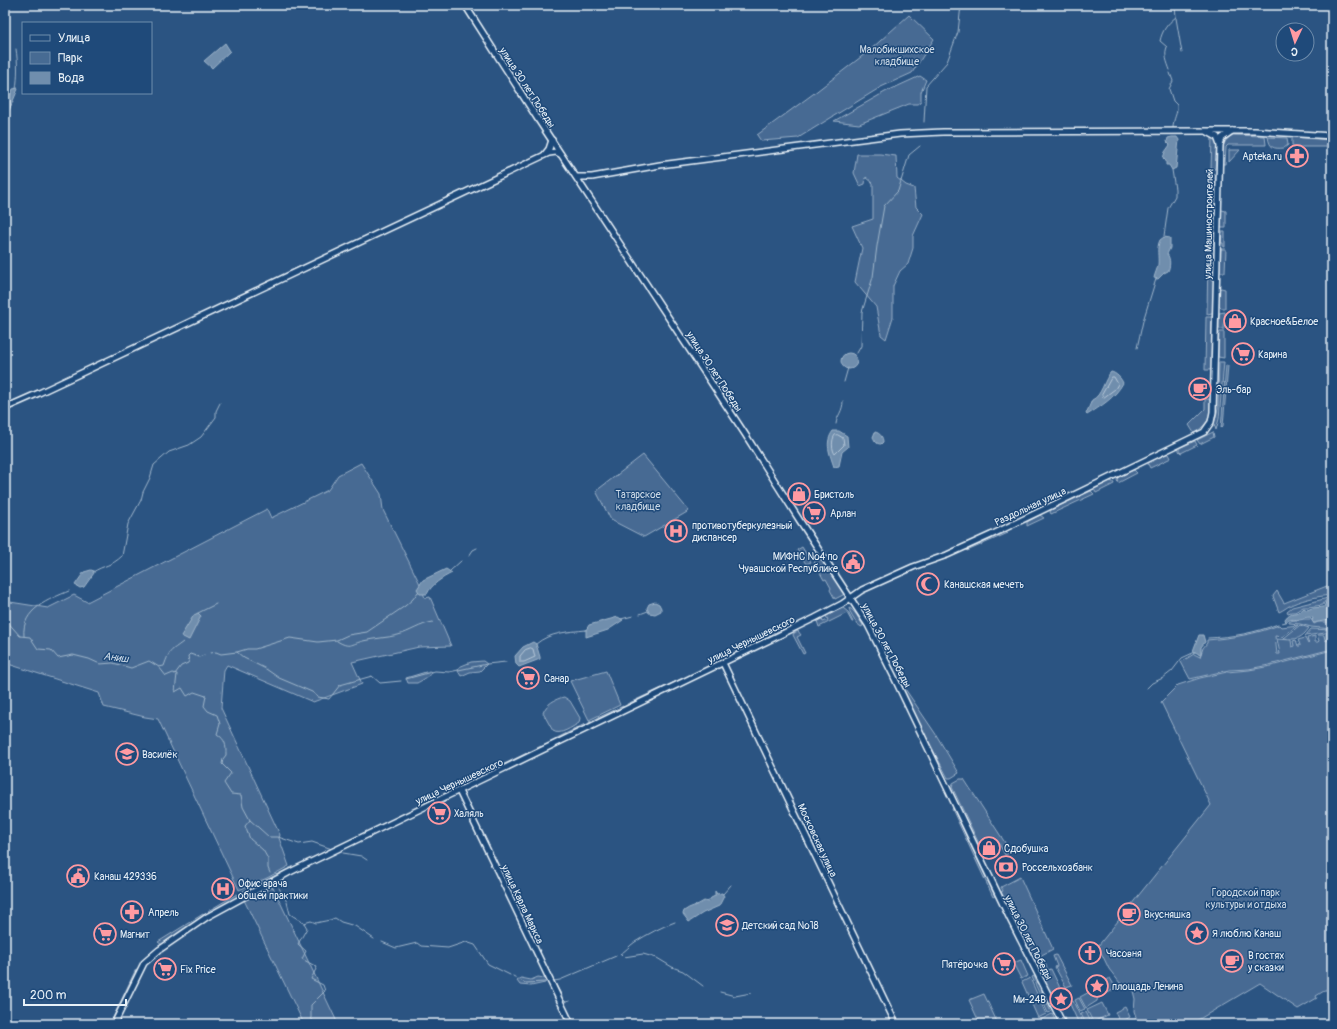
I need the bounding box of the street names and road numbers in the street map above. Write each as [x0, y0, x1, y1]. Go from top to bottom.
street label: улица 30 лет Победы [496, 44, 558, 130]
street label: улица Машиностроителей [1202, 169, 1216, 280]
street label: улица 30 лет Победы [683, 328, 745, 414]
street label: Раздольная улица [993, 485, 1068, 529]
street label: улица 30 лет Победы [858, 600, 913, 690]
street label: улица Чернышевского [705, 613, 798, 667]
street label: улица Чернышевского [413, 756, 506, 808]
street label: Московская улица [795, 802, 840, 879]
street label: улица Карла Маркса [498, 862, 546, 946]
street label: улица 30 лет Победы [1001, 892, 1055, 982]

